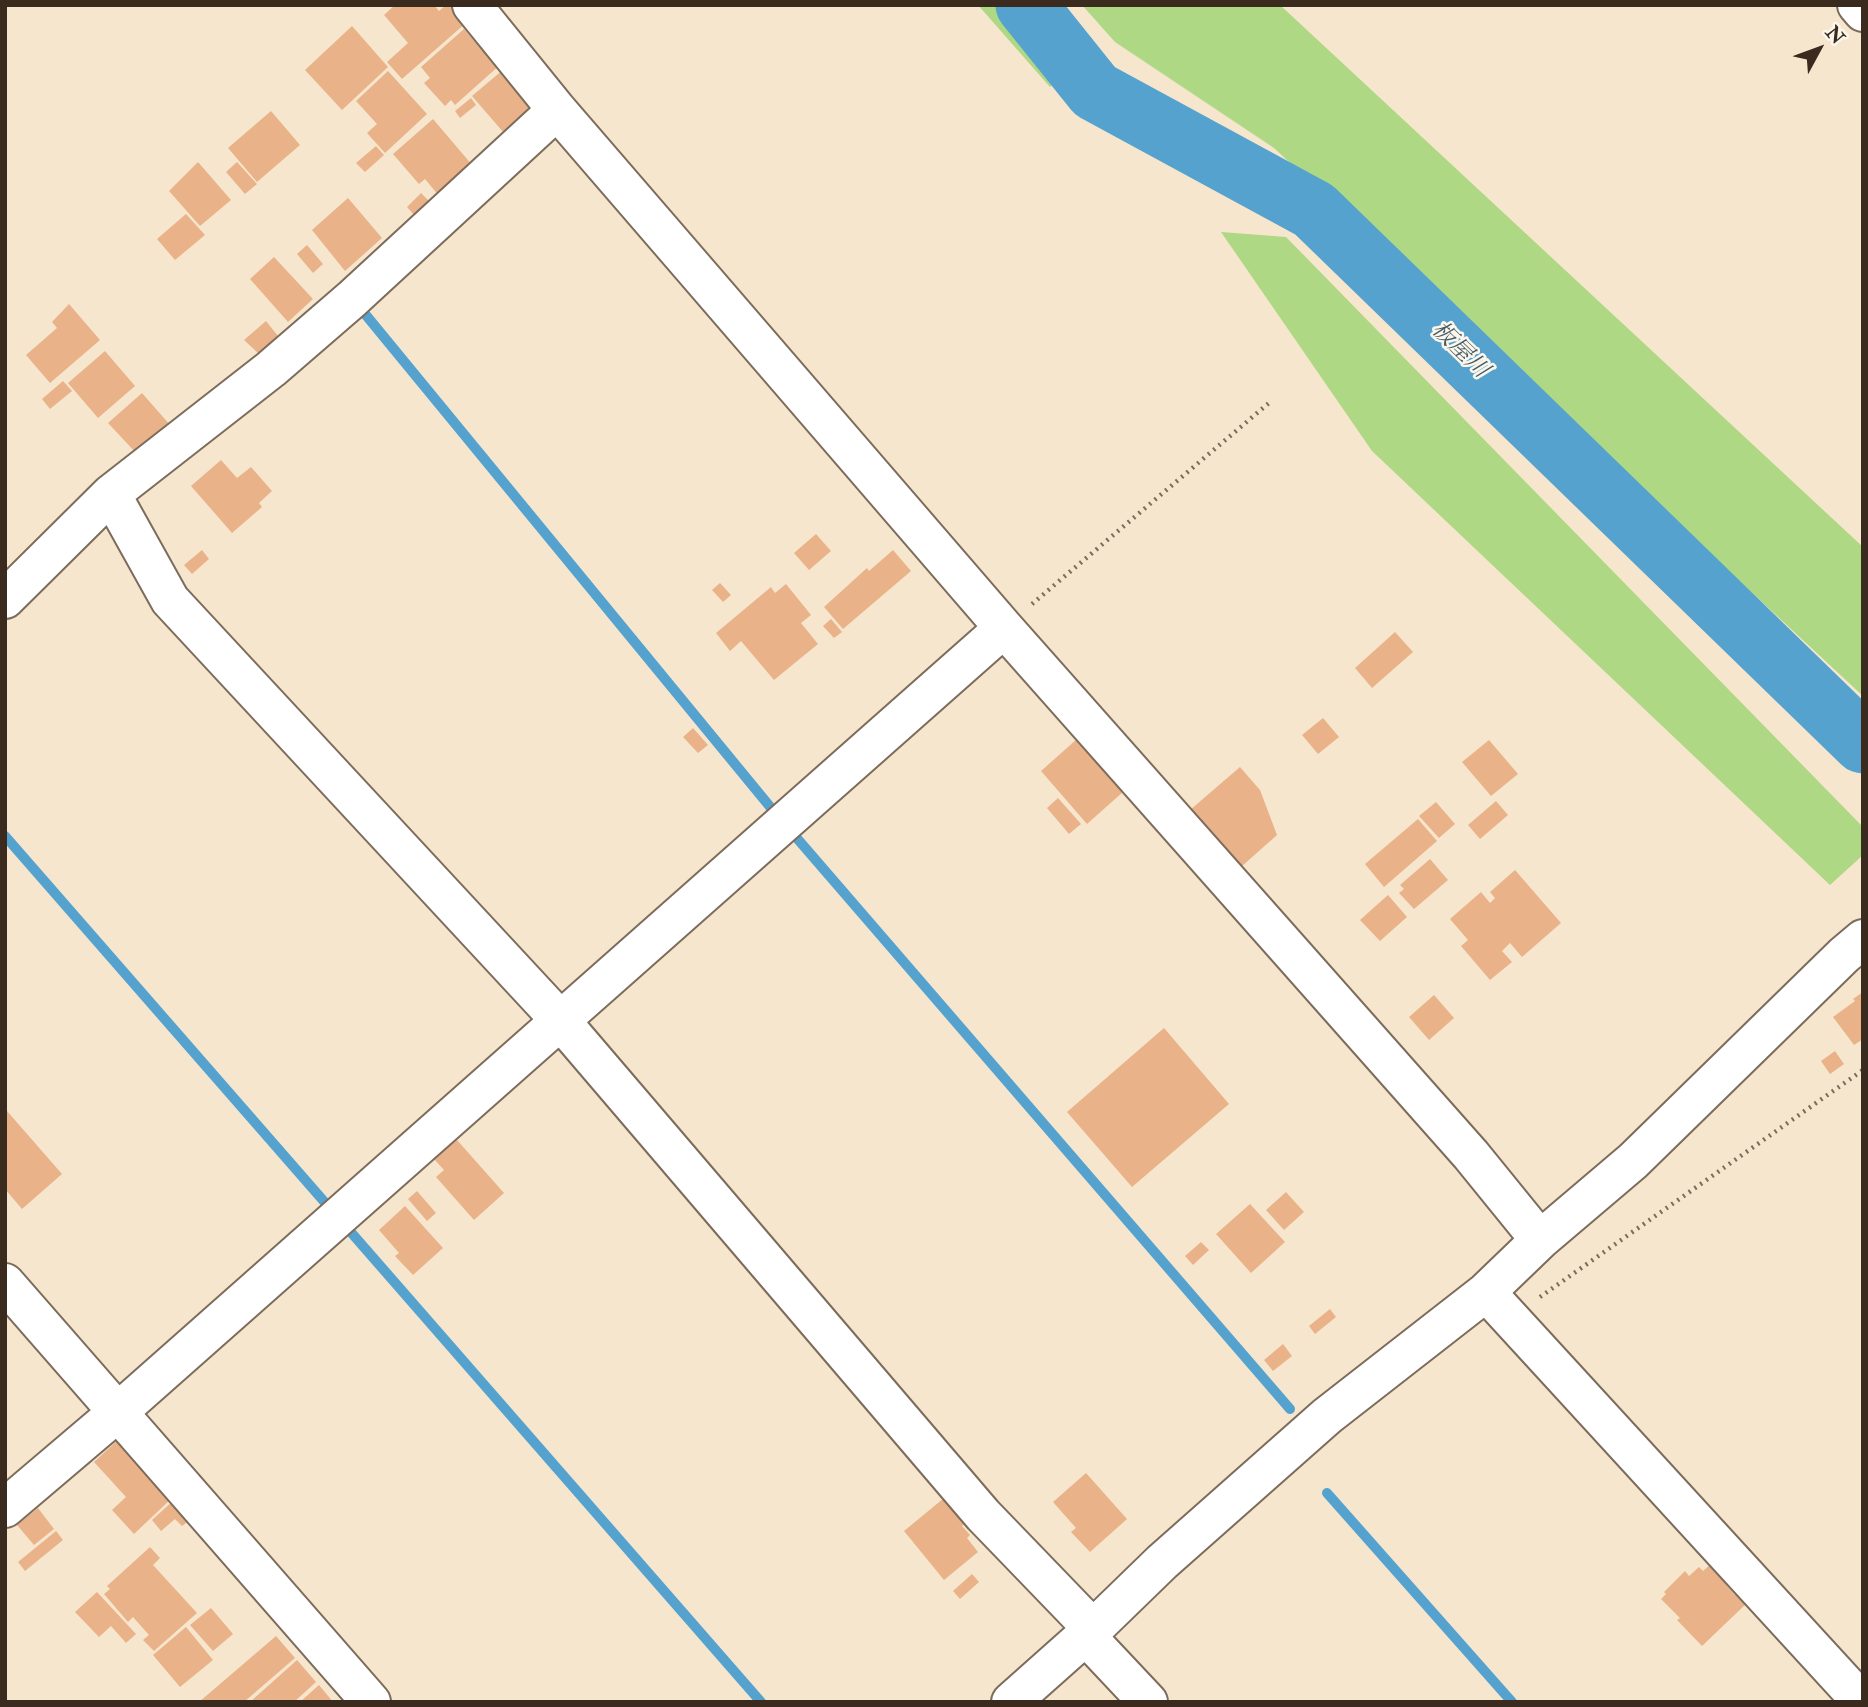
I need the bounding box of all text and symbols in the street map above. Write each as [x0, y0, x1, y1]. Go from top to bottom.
north arrow [1784, 14, 1854, 84]
text: N [1820, 21, 1849, 50]
water label: 板屋川 [1425, 317, 1493, 385]

